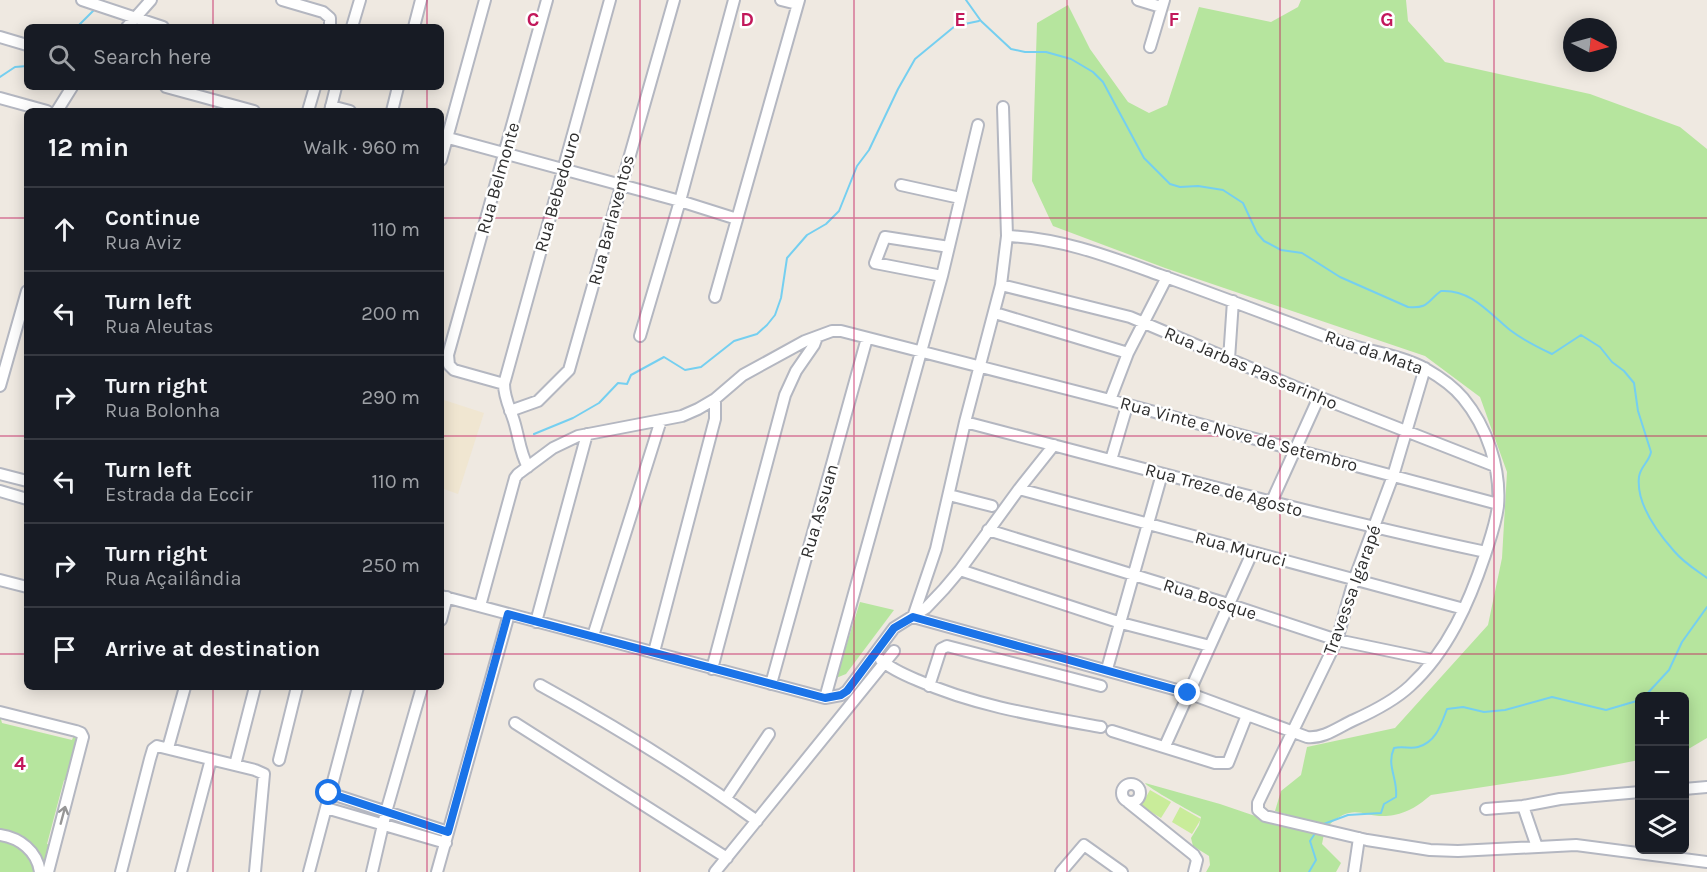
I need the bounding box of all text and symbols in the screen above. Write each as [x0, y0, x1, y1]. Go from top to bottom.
text: C [527, 8, 539, 31]
text: D [740, 8, 754, 31]
text: E [954, 8, 966, 31]
text: F [1169, 8, 1180, 31]
text: G [1380, 8, 1394, 31]
north arrow [1563, 18, 1617, 72]
search box [24, 24, 444, 90]
icon: search [45, 41, 78, 74]
text: Search here [93, 44, 211, 70]
street label: Rua Belmonte [472, 120, 524, 236]
street label: Rua Bebedouro [529, 129, 585, 255]
text: 12 min [48, 132, 129, 163]
text: Walk · 960 m [303, 136, 420, 159]
street label: Rua Barlaventos [583, 152, 639, 288]
text: Continue [105, 205, 200, 231]
icon: ahead [48, 213, 81, 246]
text: 110 m [371, 218, 420, 241]
text: Rua Aviz [105, 231, 182, 254]
text: Turn left [105, 289, 192, 315]
icon: left [48, 297, 81, 330]
text: 200 m [361, 302, 420, 325]
text: Rua Aleutas [105, 315, 214, 338]
street label: Rua Jarbas Passarinho [1161, 321, 1341, 415]
street label: Rua da Mata [1322, 325, 1426, 379]
text: Turn right [105, 373, 208, 399]
icon: right [48, 381, 81, 414]
text: 290 m [361, 386, 420, 409]
street label: Rua Vinte e Nove de Setembro [1118, 392, 1360, 476]
text: Rua Bolonha [105, 399, 220, 422]
text: Turn left [105, 457, 192, 483]
street label: Rua Treze de Agosto [1143, 458, 1305, 522]
street label: Rua Assuan [795, 461, 843, 561]
icon: left [48, 465, 81, 498]
text: 110 m [371, 470, 420, 493]
text: Estrada da Eccir [105, 483, 253, 506]
street label: Travessa Igarapé [1318, 522, 1386, 658]
street label: Rua Muruci [1193, 526, 1289, 572]
text: Turn right [105, 541, 208, 567]
icon: right [48, 549, 81, 582]
text: 250 m [362, 554, 420, 577]
text: Rua Açailândia [105, 567, 241, 590]
street label: Rua Bosque [1160, 574, 1260, 624]
icon: arrive [48, 633, 81, 666]
text: Arrive at destination [105, 636, 320, 662]
route end [1174, 679, 1200, 705]
map controls [1635, 692, 1689, 854]
button: + [1635, 692, 1689, 746]
button: − [1635, 746, 1689, 800]
text: 4 [14, 752, 26, 775]
route start [315, 779, 341, 805]
button: layers [1635, 800, 1689, 854]
one-way arrow [58, 806, 69, 825]

